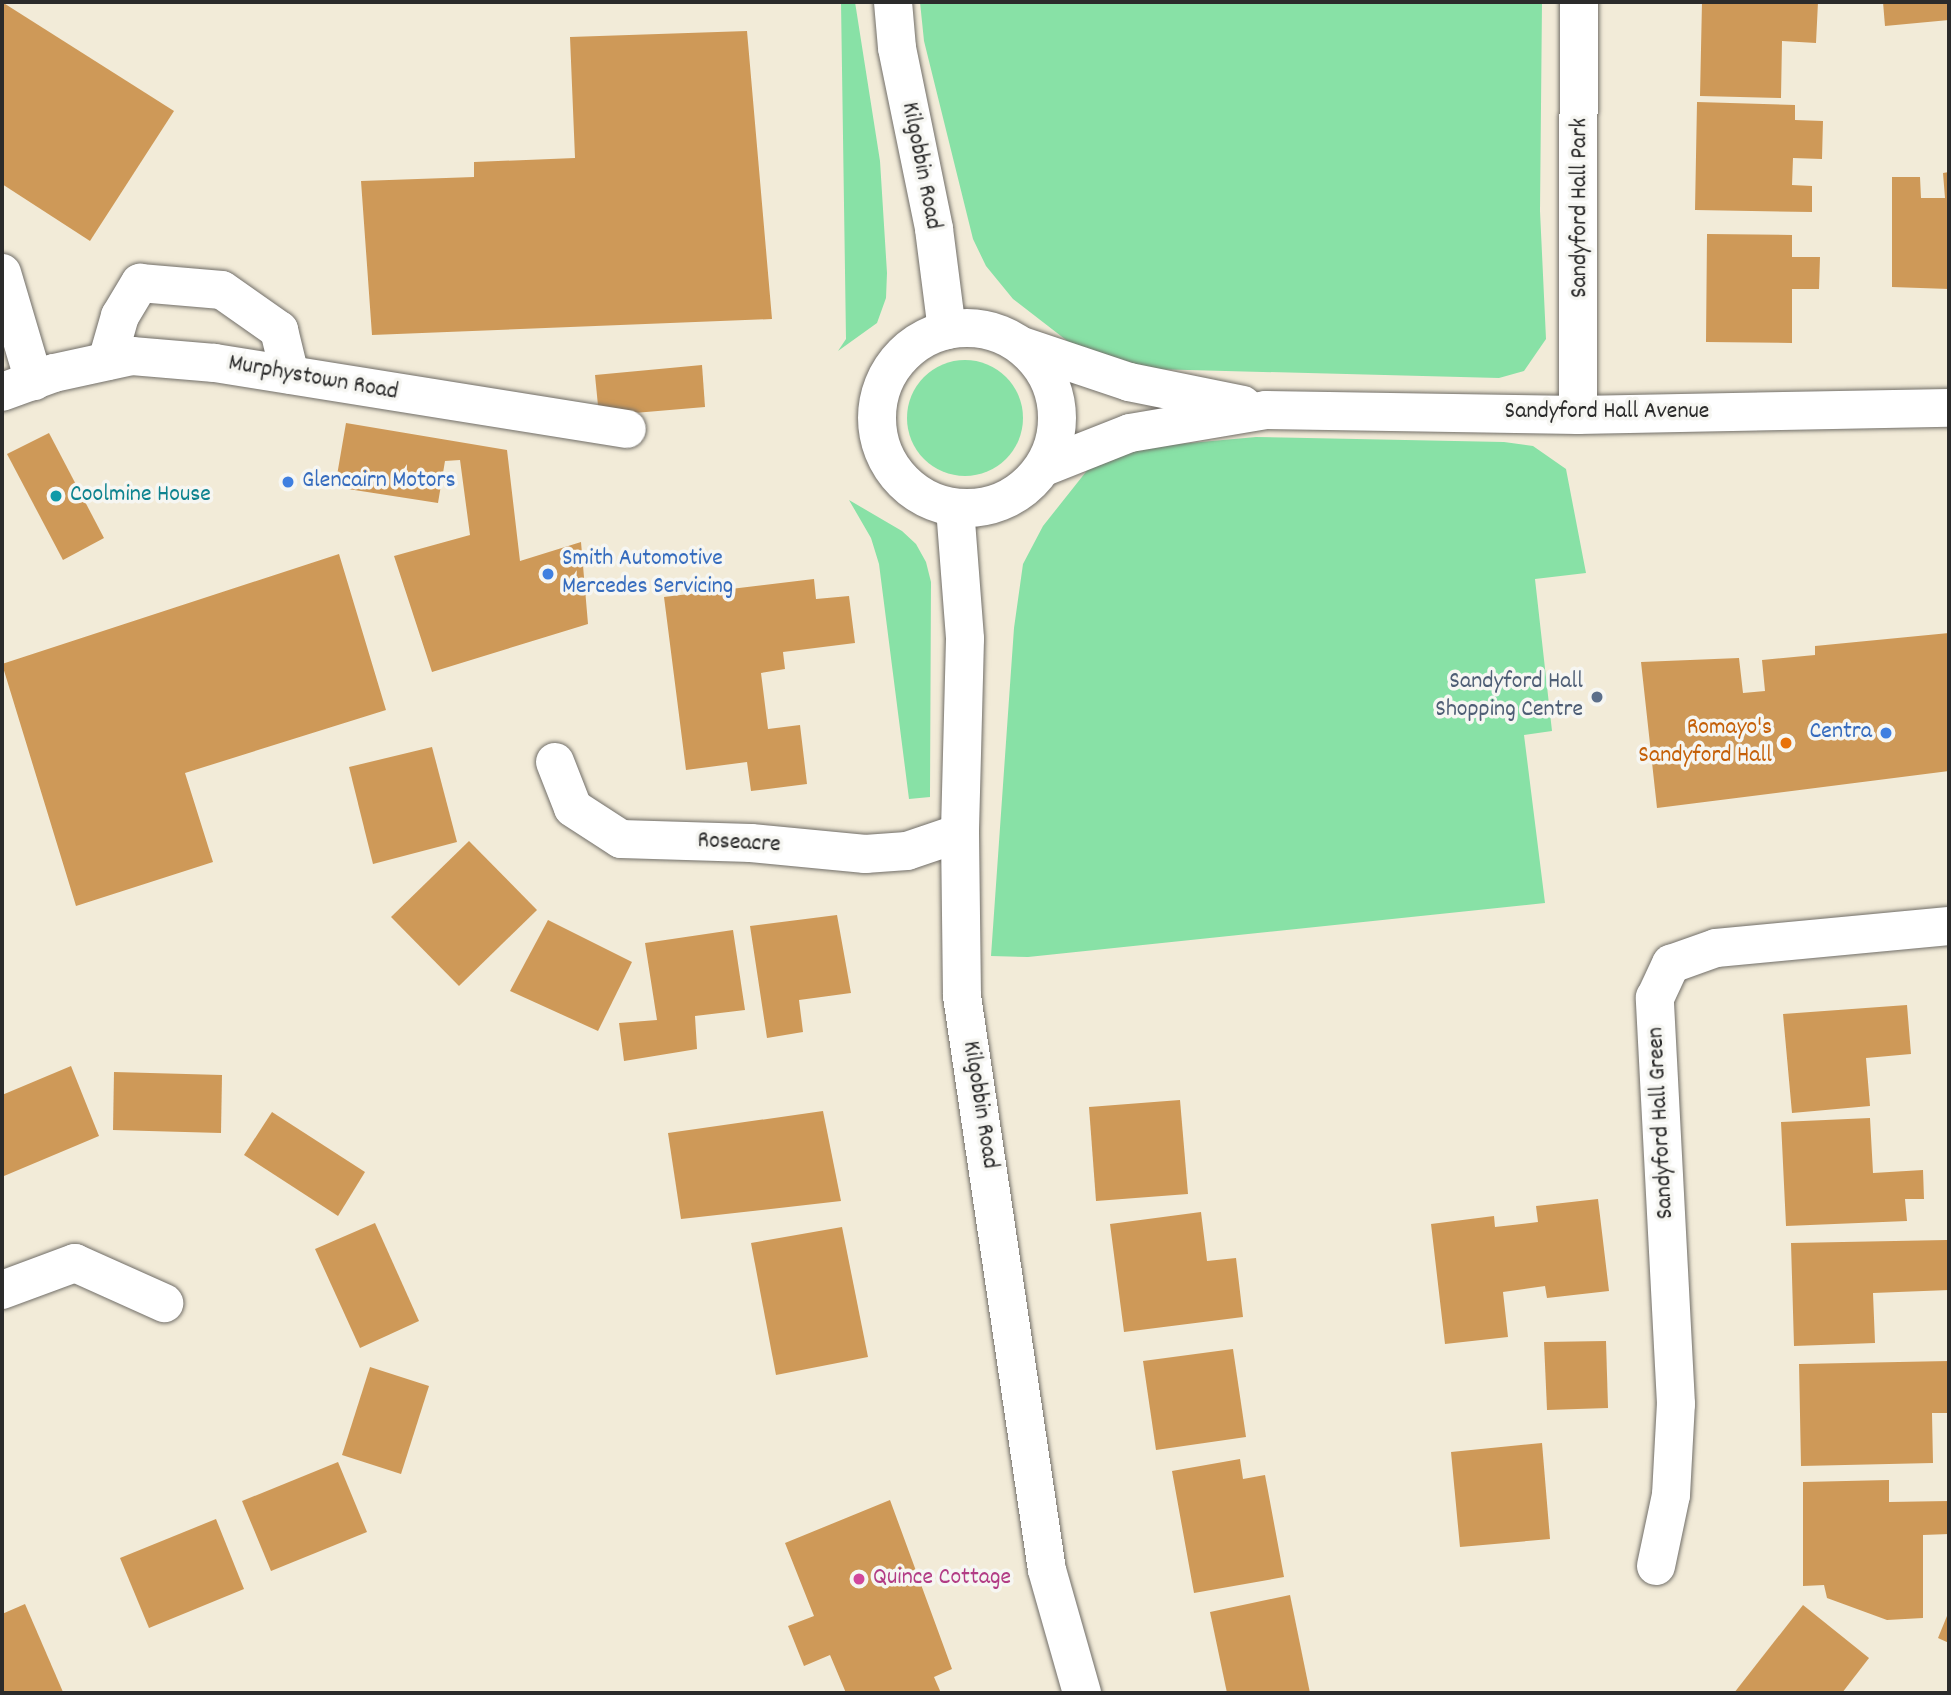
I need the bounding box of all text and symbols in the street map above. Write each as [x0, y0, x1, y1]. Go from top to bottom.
street label: Kilgobbin Road [894, 100, 946, 232]
street label: Sandyford Hall Park [1567, 118, 1595, 298]
street label: Murphystown Road [226, 350, 400, 408]
street label: Sandyford Hall Avenue [1505, 399, 1709, 427]
place label: Glencairn Motors [302, 468, 456, 496]
marker: Glencairn Motors [280, 474, 296, 490]
place label: Coolmine House [70, 482, 211, 510]
marker: Coolmine House [48, 488, 64, 504]
place label: Smith Automotive Mercedes Servicing [562, 546, 733, 602]
marker: Smith Automotive Mercedes Servicing [540, 566, 556, 582]
place label: Sandyford Hall Shopping Centre [1435, 669, 1583, 725]
marker: Sandyford Hall Shopping Centre [1589, 689, 1605, 705]
place label: Romayo's Sandyford Hall [1638, 715, 1772, 771]
place label: Centra [1809, 719, 1872, 747]
marker: Centra [1878, 725, 1894, 741]
marker: Romayo's Sandyford Hall [1778, 735, 1794, 751]
street label: Roseacre [697, 827, 781, 861]
street label: Sandyford Hall Green [1643, 1026, 1681, 1220]
street label: Kilgobbin Road [955, 1039, 1003, 1171]
place label: Quince Cottage [873, 1565, 1011, 1593]
marker: Quince Cottage [851, 1571, 867, 1587]

